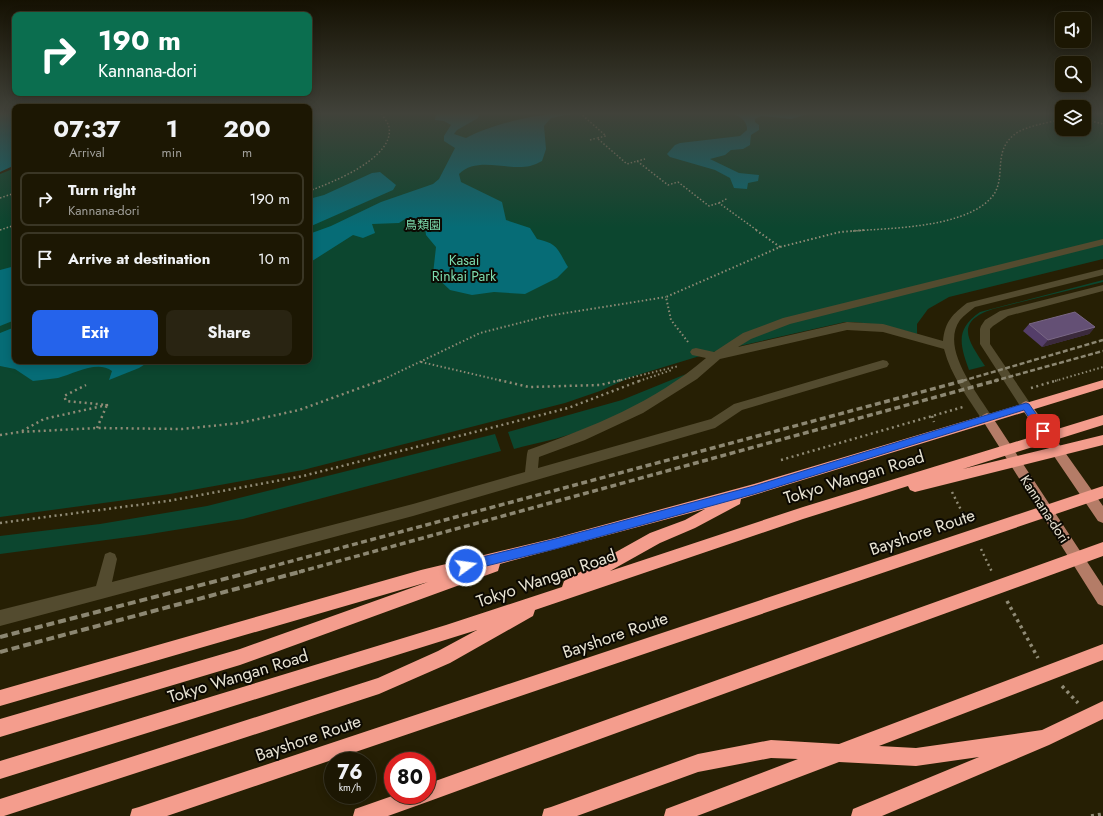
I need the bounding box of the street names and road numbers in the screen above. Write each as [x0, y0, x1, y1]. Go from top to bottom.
street label: Tokyo Wangan Road [781, 444, 927, 510]
street label: Kannana-dori [1016, 471, 1074, 547]
street label: Bayshore Route [866, 503, 978, 561]
street label: Tokyo Wangan Road [473, 543, 619, 613]
street label: Bayshore Route [559, 606, 671, 664]
street label: Tokyo Wangan Road [165, 643, 311, 709]
street label: Bayshore Route [252, 709, 364, 767]

